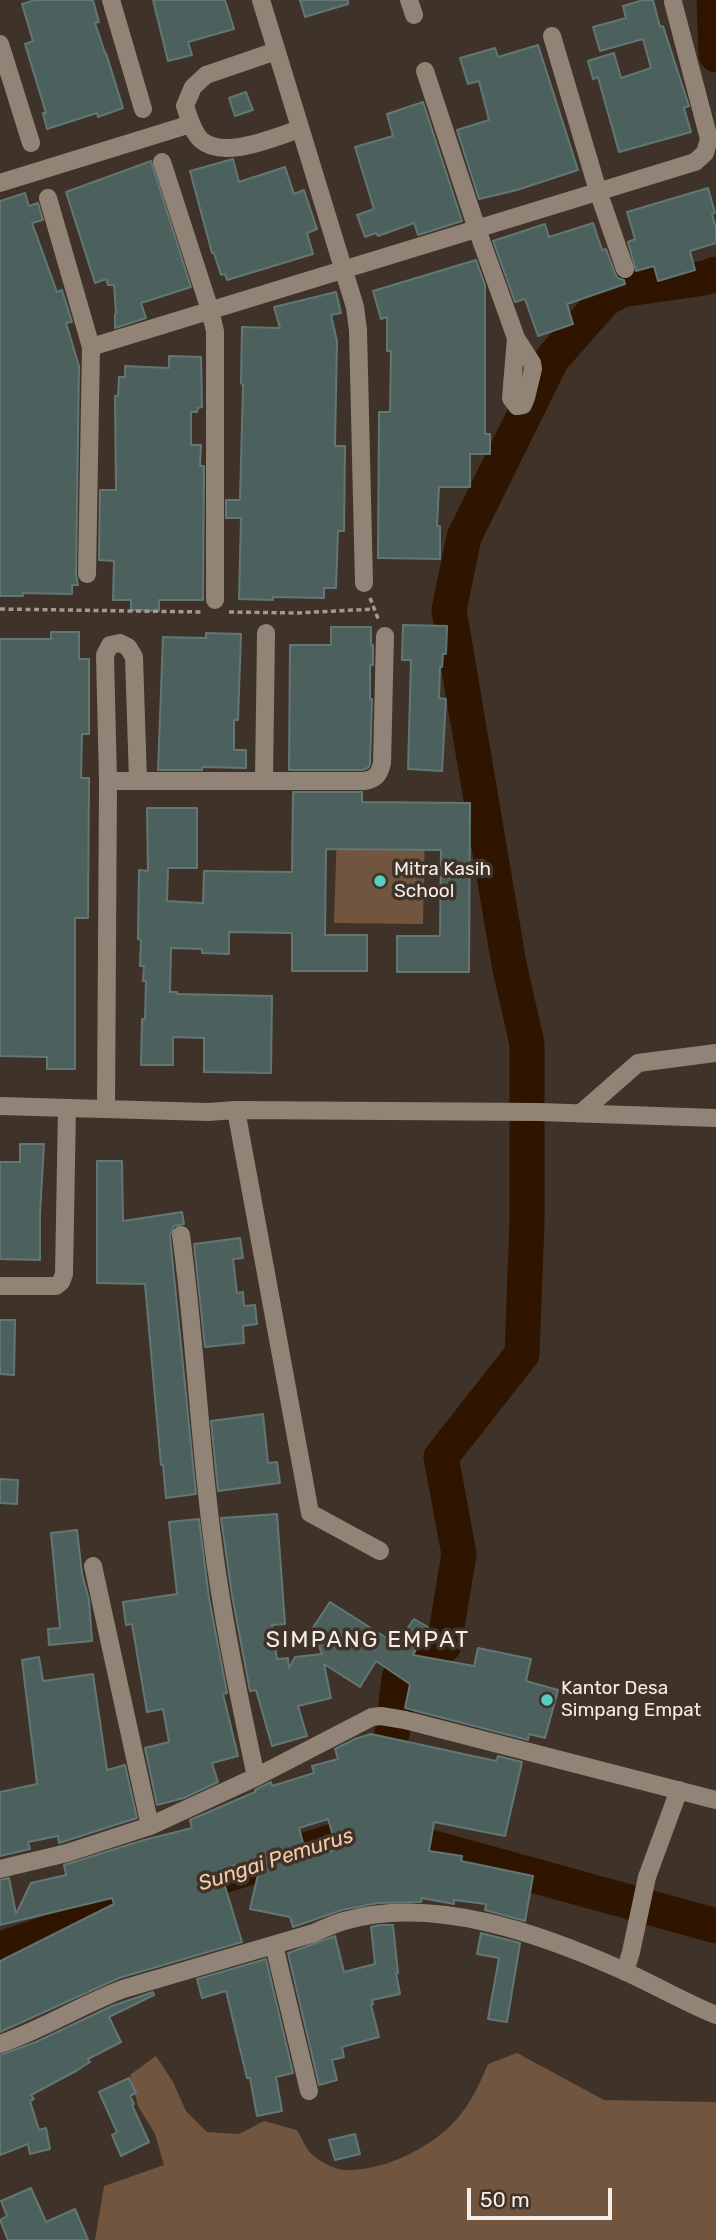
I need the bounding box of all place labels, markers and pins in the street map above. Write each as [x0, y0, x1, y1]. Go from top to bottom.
place label: Mitra Kasih School [394, 859, 491, 903]
marker: Mitra Kasih School [372, 873, 388, 889]
place label: Kantor Desa Simpang Empat [561, 1678, 701, 1722]
marker: Kantor Desa Simpang Empat [539, 1692, 555, 1708]

